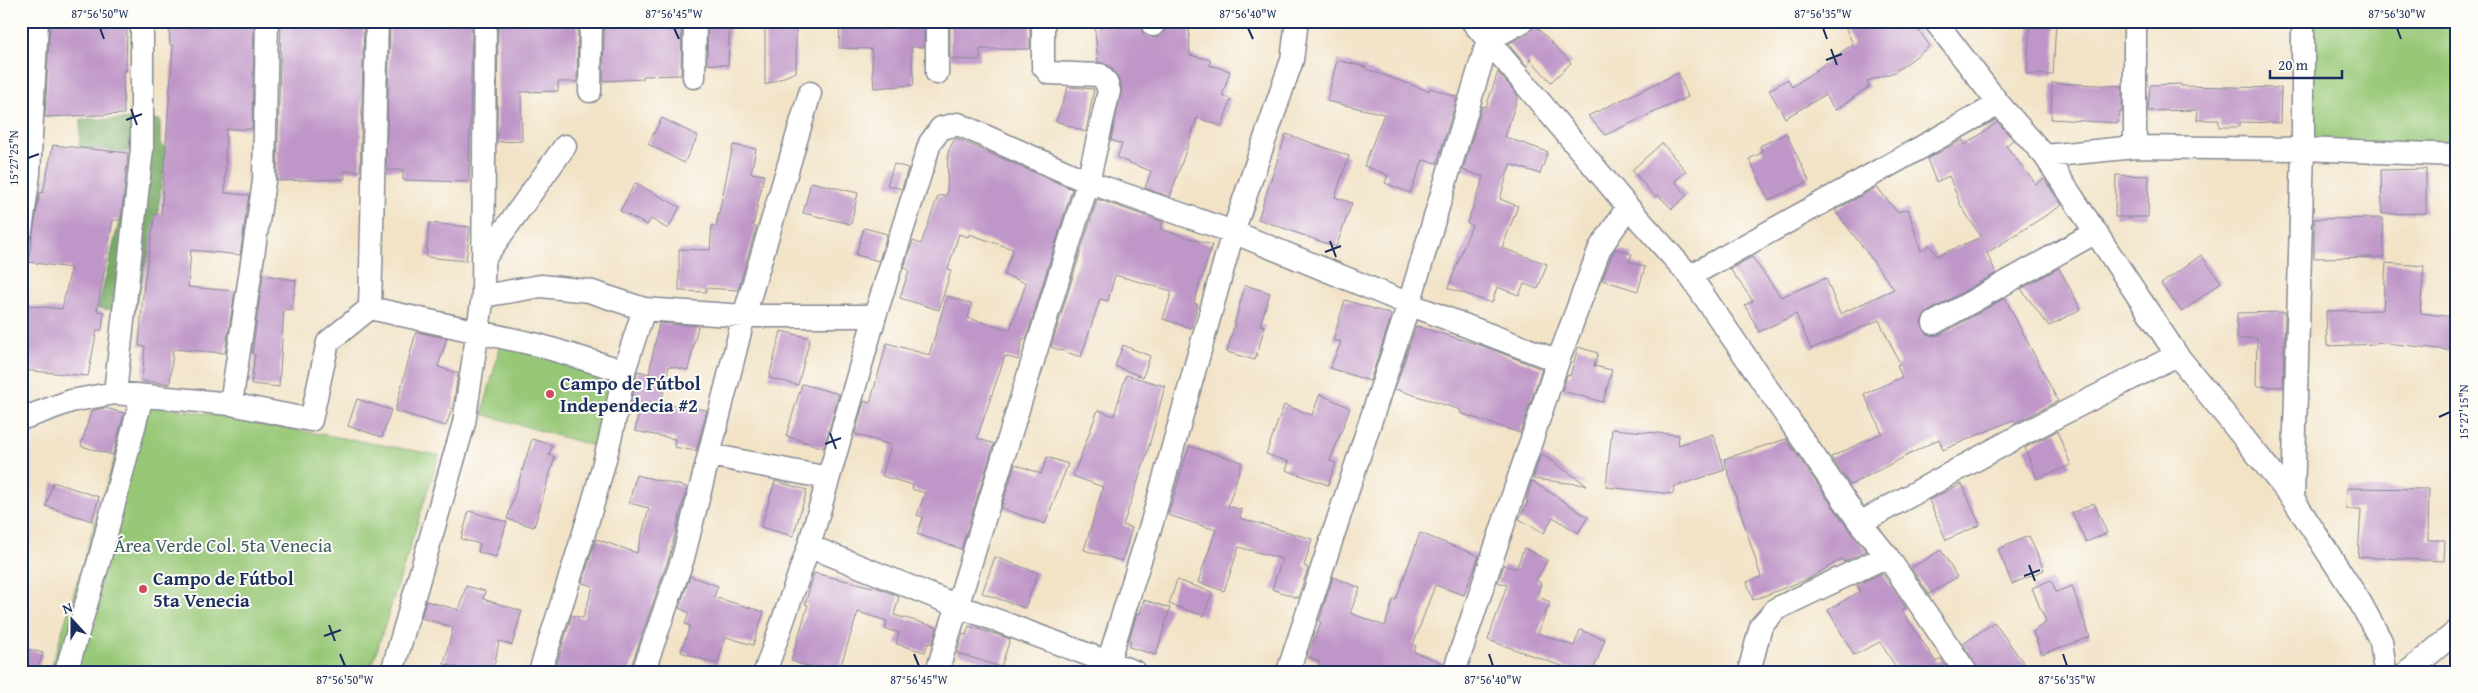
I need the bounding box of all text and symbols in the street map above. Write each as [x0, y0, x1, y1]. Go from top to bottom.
text: 87°56'50"W [71, 5, 130, 22]
text: 87°56'45"W [645, 5, 704, 22]
text: 87°56'40"W [1219, 5, 1278, 22]
text: 87°56'35"W [1794, 5, 1853, 22]
text: 87°56'30"W [2368, 5, 2427, 22]
scale bar [2270, 48, 2343, 80]
text: 20 m [2278, 54, 2309, 75]
text: 15°27'25"N [5, 130, 22, 186]
place label: Campo de Fútbol Independecia #2 [560, 369, 701, 419]
text: 15°27'15"N [2455, 384, 2472, 440]
marker: Campo de Fútbol Independecia #2 [544, 388, 556, 400]
park label: Área Verde Col. 5ta Venecia [114, 531, 332, 559]
place label: Campo de Fútbol 5ta Venecia [153, 564, 294, 614]
marker: Campo de Fútbol 5ta Venecia [137, 583, 149, 595]
north arrow [48, 596, 98, 646]
text: N [59, 597, 76, 619]
text: 87°56'50"W [316, 671, 375, 688]
text: 87°56'45"W [890, 671, 949, 688]
text: 87°56'40"W [1464, 671, 1523, 688]
text: 87°56'35"W [2038, 671, 2097, 688]

